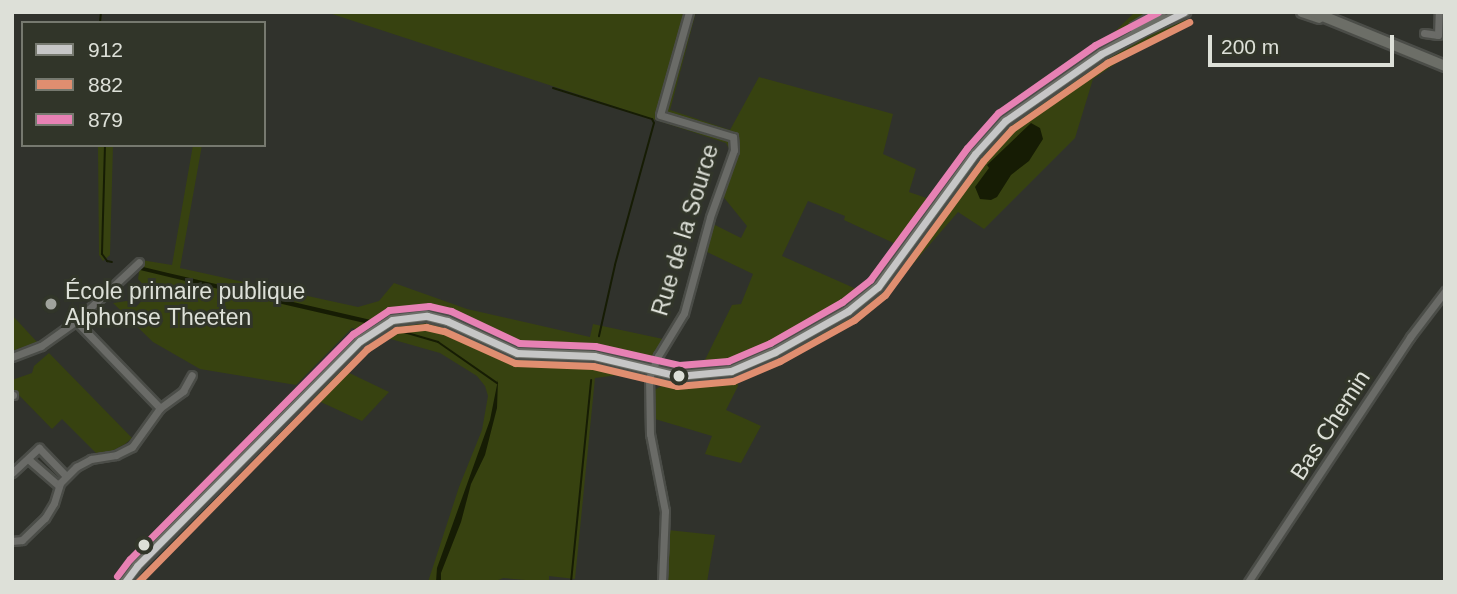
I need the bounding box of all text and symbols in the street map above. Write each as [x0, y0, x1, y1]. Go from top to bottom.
legend [21, 21, 266, 147]
scale bar [1212, 21, 1398, 65]
text: 200 m [1221, 35, 1279, 58]
text: 912 [88, 38, 123, 61]
text: 882 [88, 73, 123, 96]
text: 879 [88, 108, 123, 131]
street label: Rue de la Source [646, 141, 724, 319]
place label: École primaire publique Alphonse Theeten [65, 277, 305, 331]
marker: École primaire publique Alphonse Theeten [43, 296, 59, 312]
street label: Bas Chemin [1284, 365, 1376, 485]
unlabelled marker [672, 369, 686, 383]
unlabelled marker [137, 538, 151, 552]

